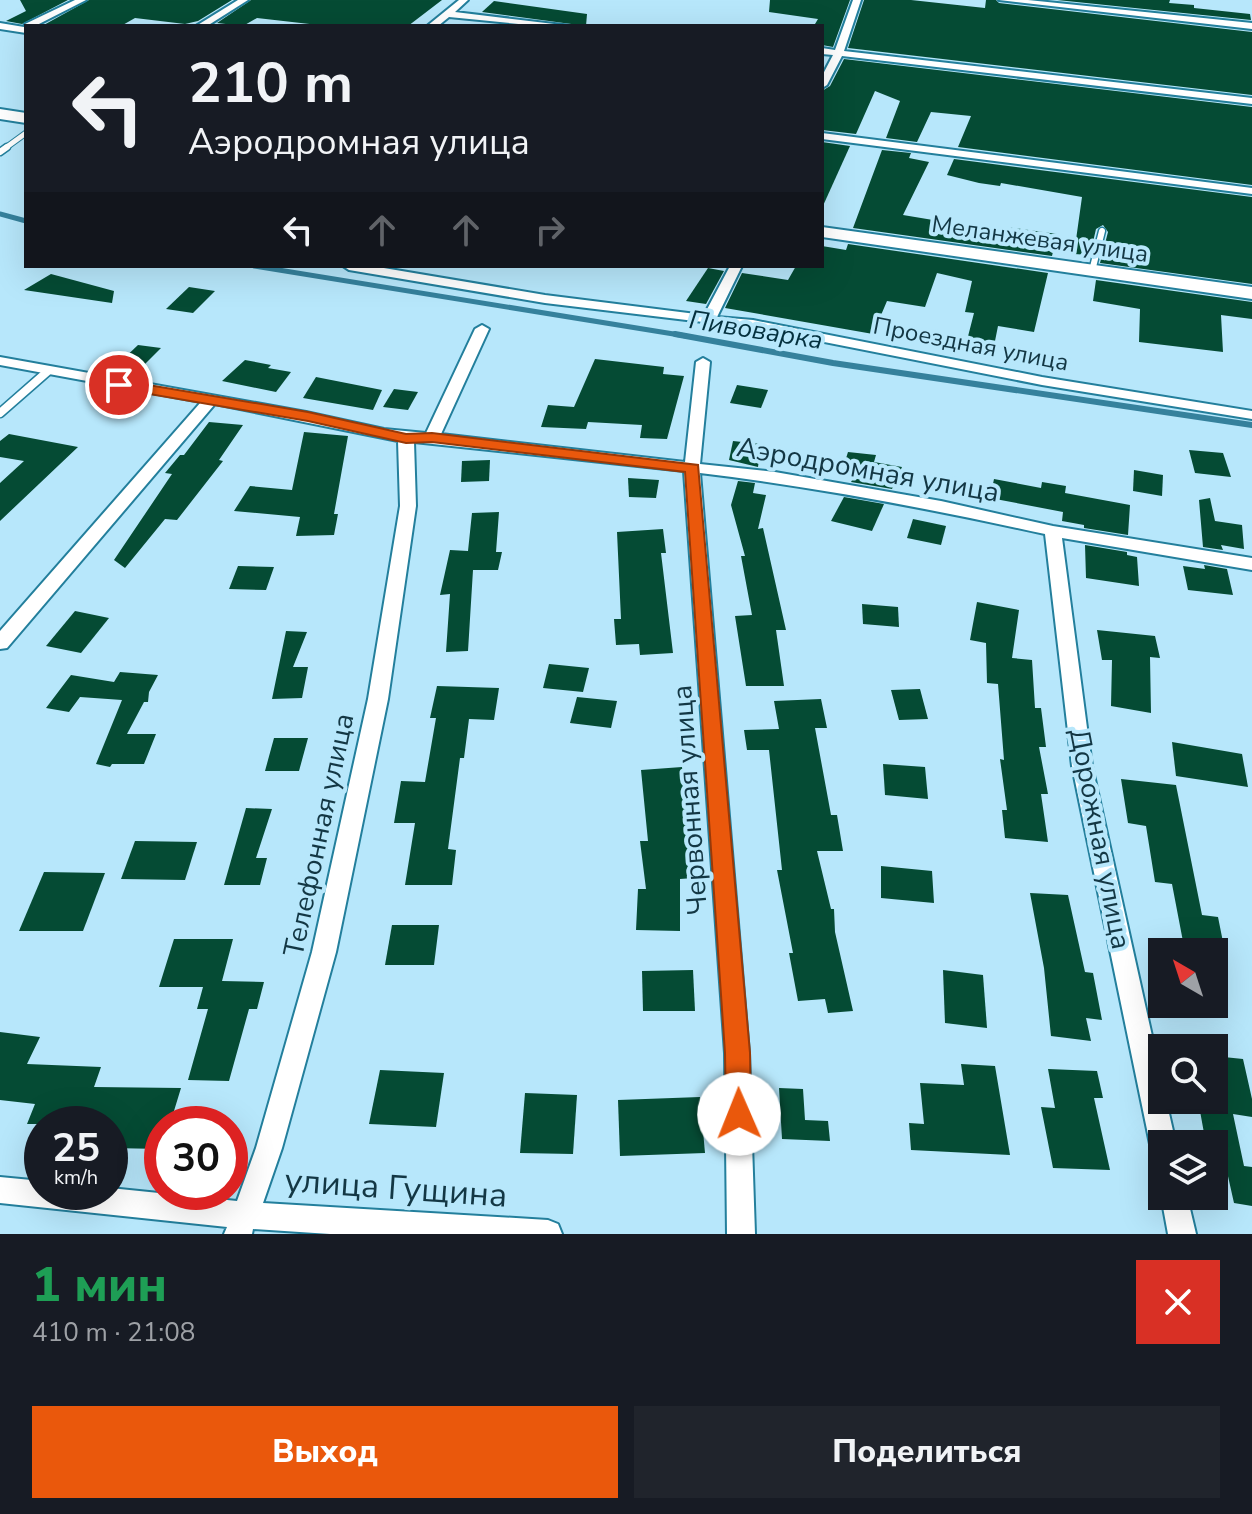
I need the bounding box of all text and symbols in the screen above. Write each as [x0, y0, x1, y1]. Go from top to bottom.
text: 210 m [188, 45, 353, 122]
icon: left [56, 56, 160, 160]
text: Аэродромная улица [188, 118, 530, 167]
icon: left [276, 208, 320, 252]
icon: ahead [360, 208, 404, 252]
icon: ahead [444, 208, 488, 252]
icon: right [528, 208, 572, 252]
street label: Меланжевая улица [930, 208, 1150, 270]
water label: Пивоварка [687, 302, 825, 358]
street label: Проездная улица [871, 309, 1071, 379]
pin [85, 351, 153, 419]
icon: arrive [97, 363, 141, 407]
street label: Аэродромная улица [734, 428, 1002, 512]
street label: Червонная улица [663, 684, 717, 916]
street label: Телефонная улица [275, 710, 363, 960]
street label: Дорожная улица [1060, 725, 1140, 953]
north arrow [1148, 938, 1228, 1018]
map controls [1148, 938, 1228, 1210]
button: search [1148, 1034, 1228, 1114]
position arrow [697, 1072, 781, 1156]
speed limit sign: 30 [144, 1106, 248, 1210]
text: 25 [52, 1121, 100, 1175]
button: layers [1148, 1130, 1228, 1210]
street label: улица Гущина [283, 1157, 509, 1219]
text: km/h [54, 1164, 98, 1191]
text: 1 мин [32, 1252, 167, 1318]
button: close [1136, 1260, 1220, 1344]
text: 410 m · 21:08 [32, 1315, 195, 1350]
button: Выход [32, 1406, 618, 1498]
button: Поделиться [634, 1406, 1220, 1498]

